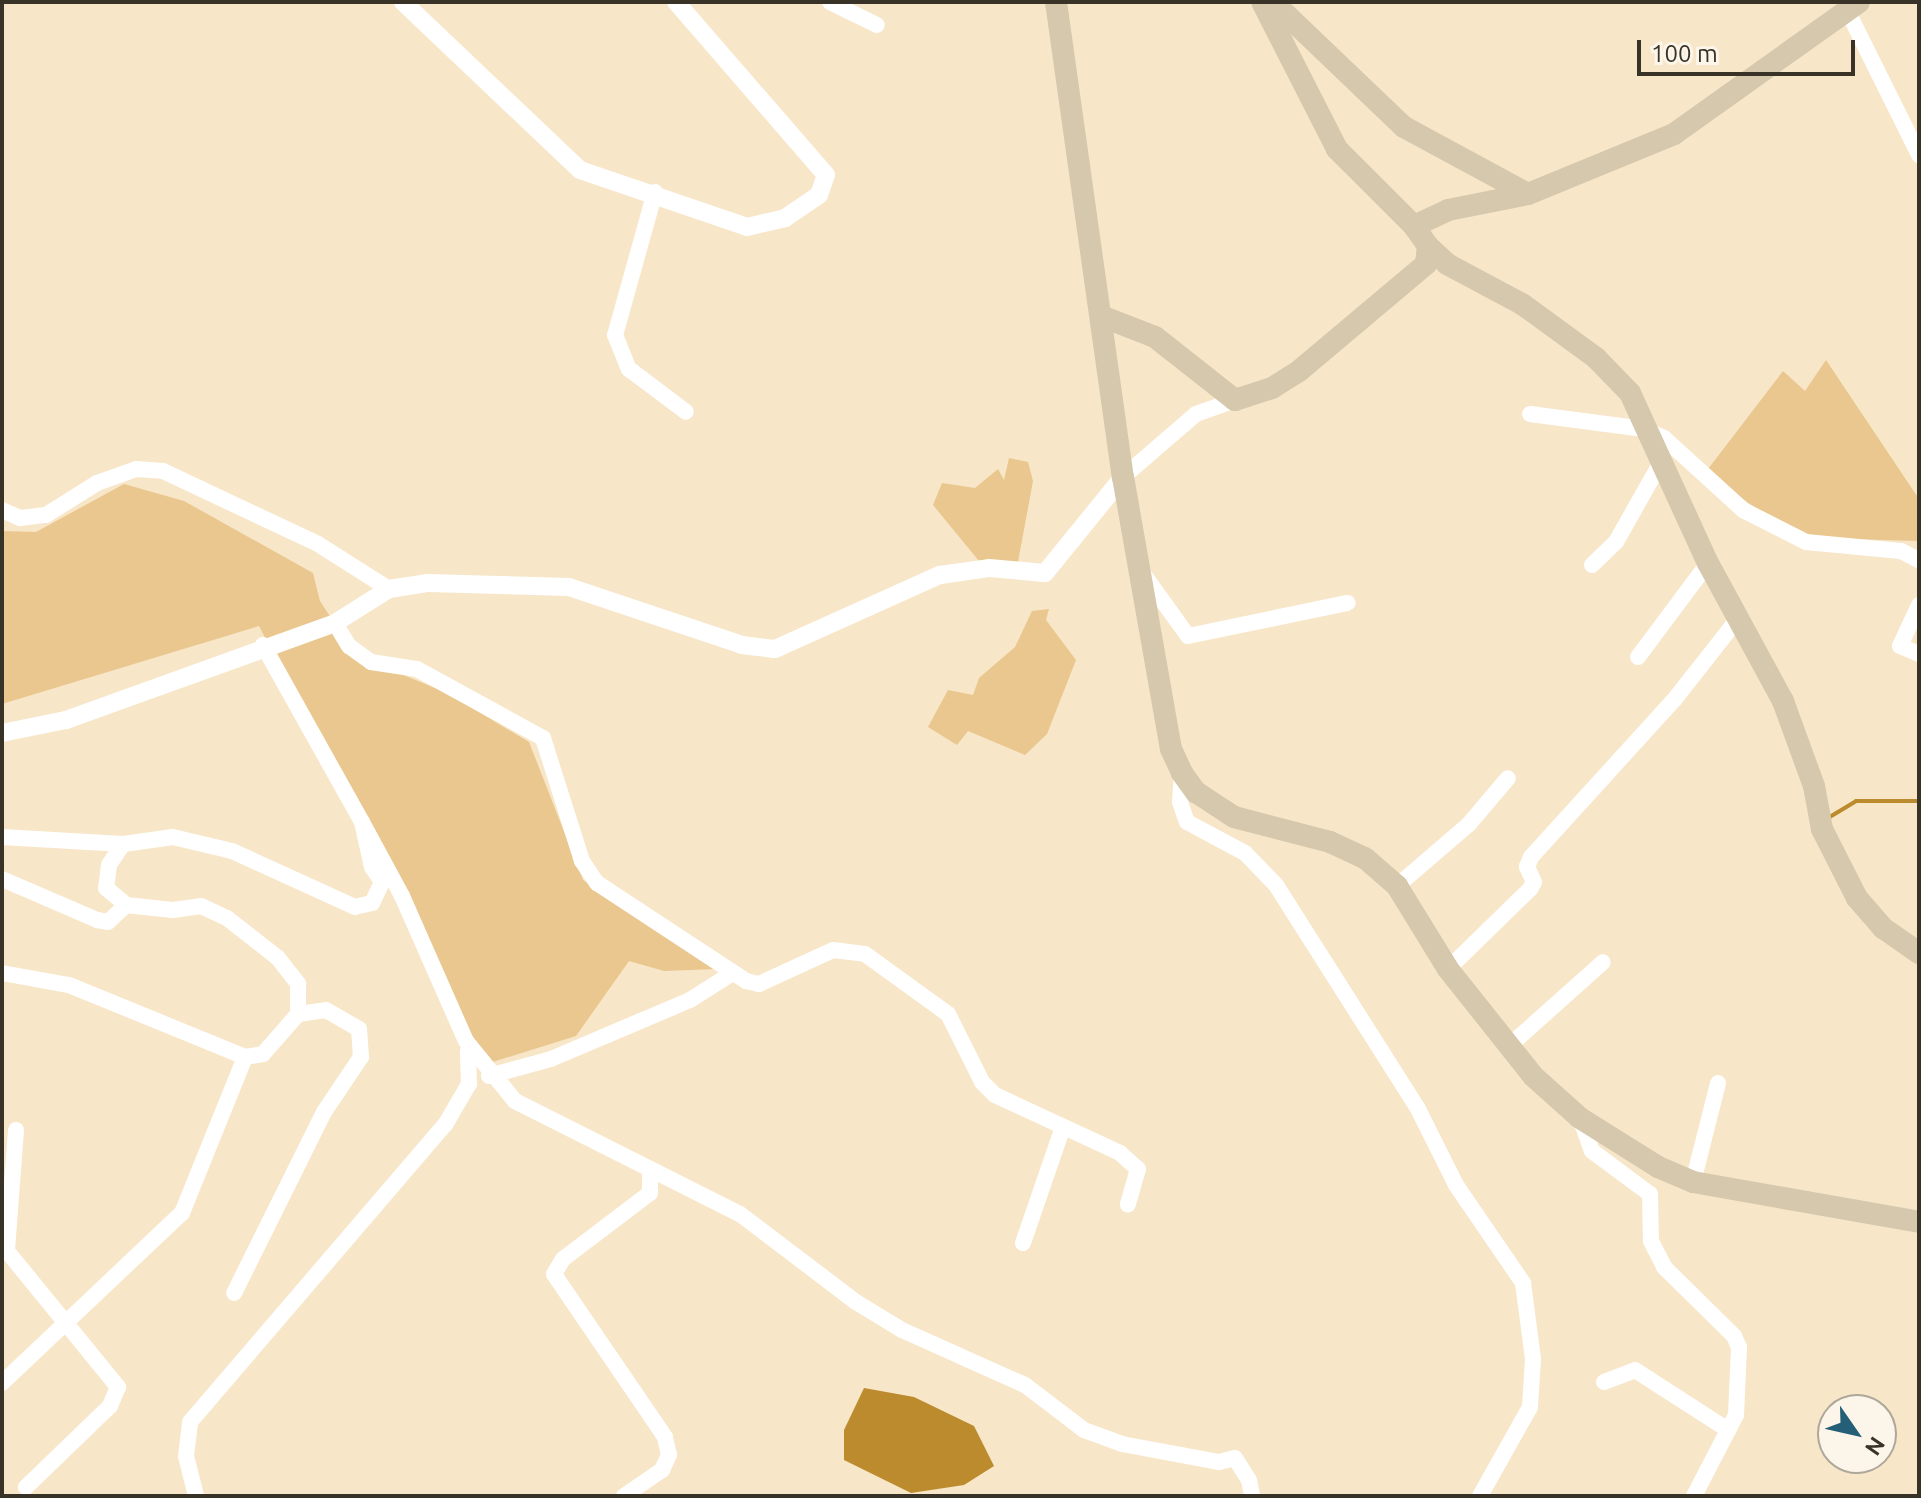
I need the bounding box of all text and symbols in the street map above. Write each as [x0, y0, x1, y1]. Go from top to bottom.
scale bar [1641, 24, 1859, 74]
text: 100 m [1651, 40, 1718, 67]
north arrow [1817, 1394, 1897, 1474]
text: N [1861, 1433, 1891, 1460]

